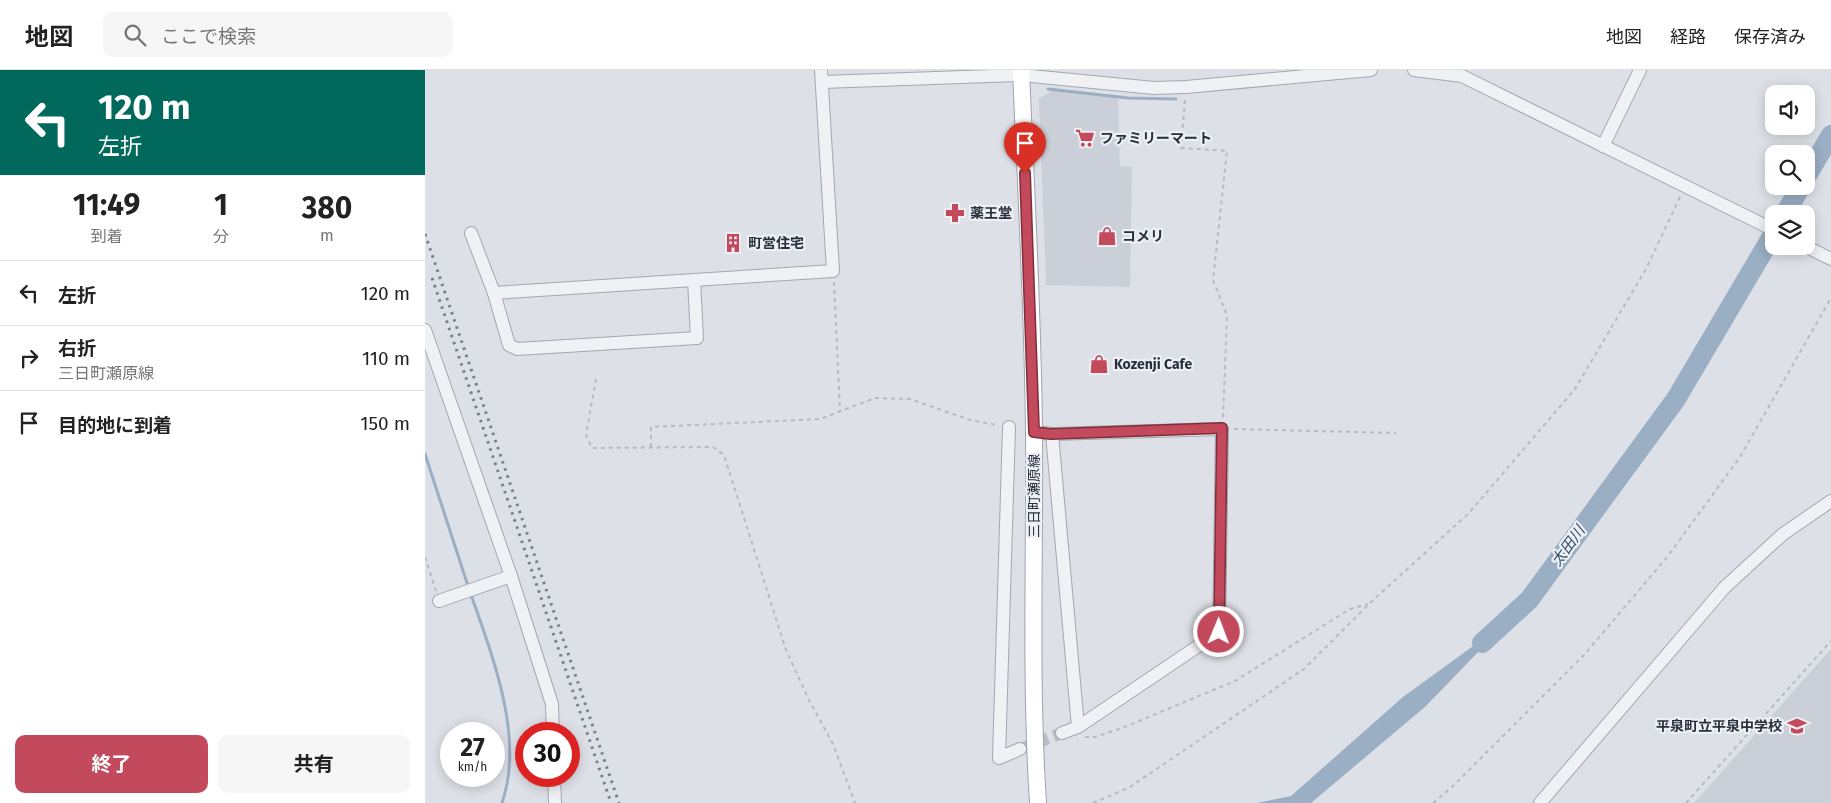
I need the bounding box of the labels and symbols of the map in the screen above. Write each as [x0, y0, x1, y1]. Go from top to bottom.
pin [1004, 122, 1046, 173]
supermarket icon: ファミリーマート [1074, 127, 1096, 149]
place label: ファミリーマート [1100, 130, 1212, 147]
pharmacy icon: 薬王堂 [944, 202, 966, 224]
place label: 薬王堂 [970, 205, 1012, 222]
shop icon: コメリ [1096, 225, 1118, 247]
place label: コメリ [1122, 228, 1164, 245]
building icon: 町営住宅 [722, 232, 744, 254]
place label: 町営住宅 [748, 235, 804, 252]
shop icon: Kozenji Cafe [1088, 353, 1110, 375]
place label: Kozenji Cafe [1114, 356, 1192, 373]
street label: 三日町瀬原線 [1026, 454, 1043, 538]
water label: 太田川 [1547, 521, 1590, 569]
position arrow [1192, 605, 1244, 657]
school or university icon: 平泉町立平泉中学校 [1786, 715, 1808, 737]
place label: 平泉町立平泉中学校 [1656, 718, 1782, 735]
speed limit sign: 30 [515, 722, 580, 787]

